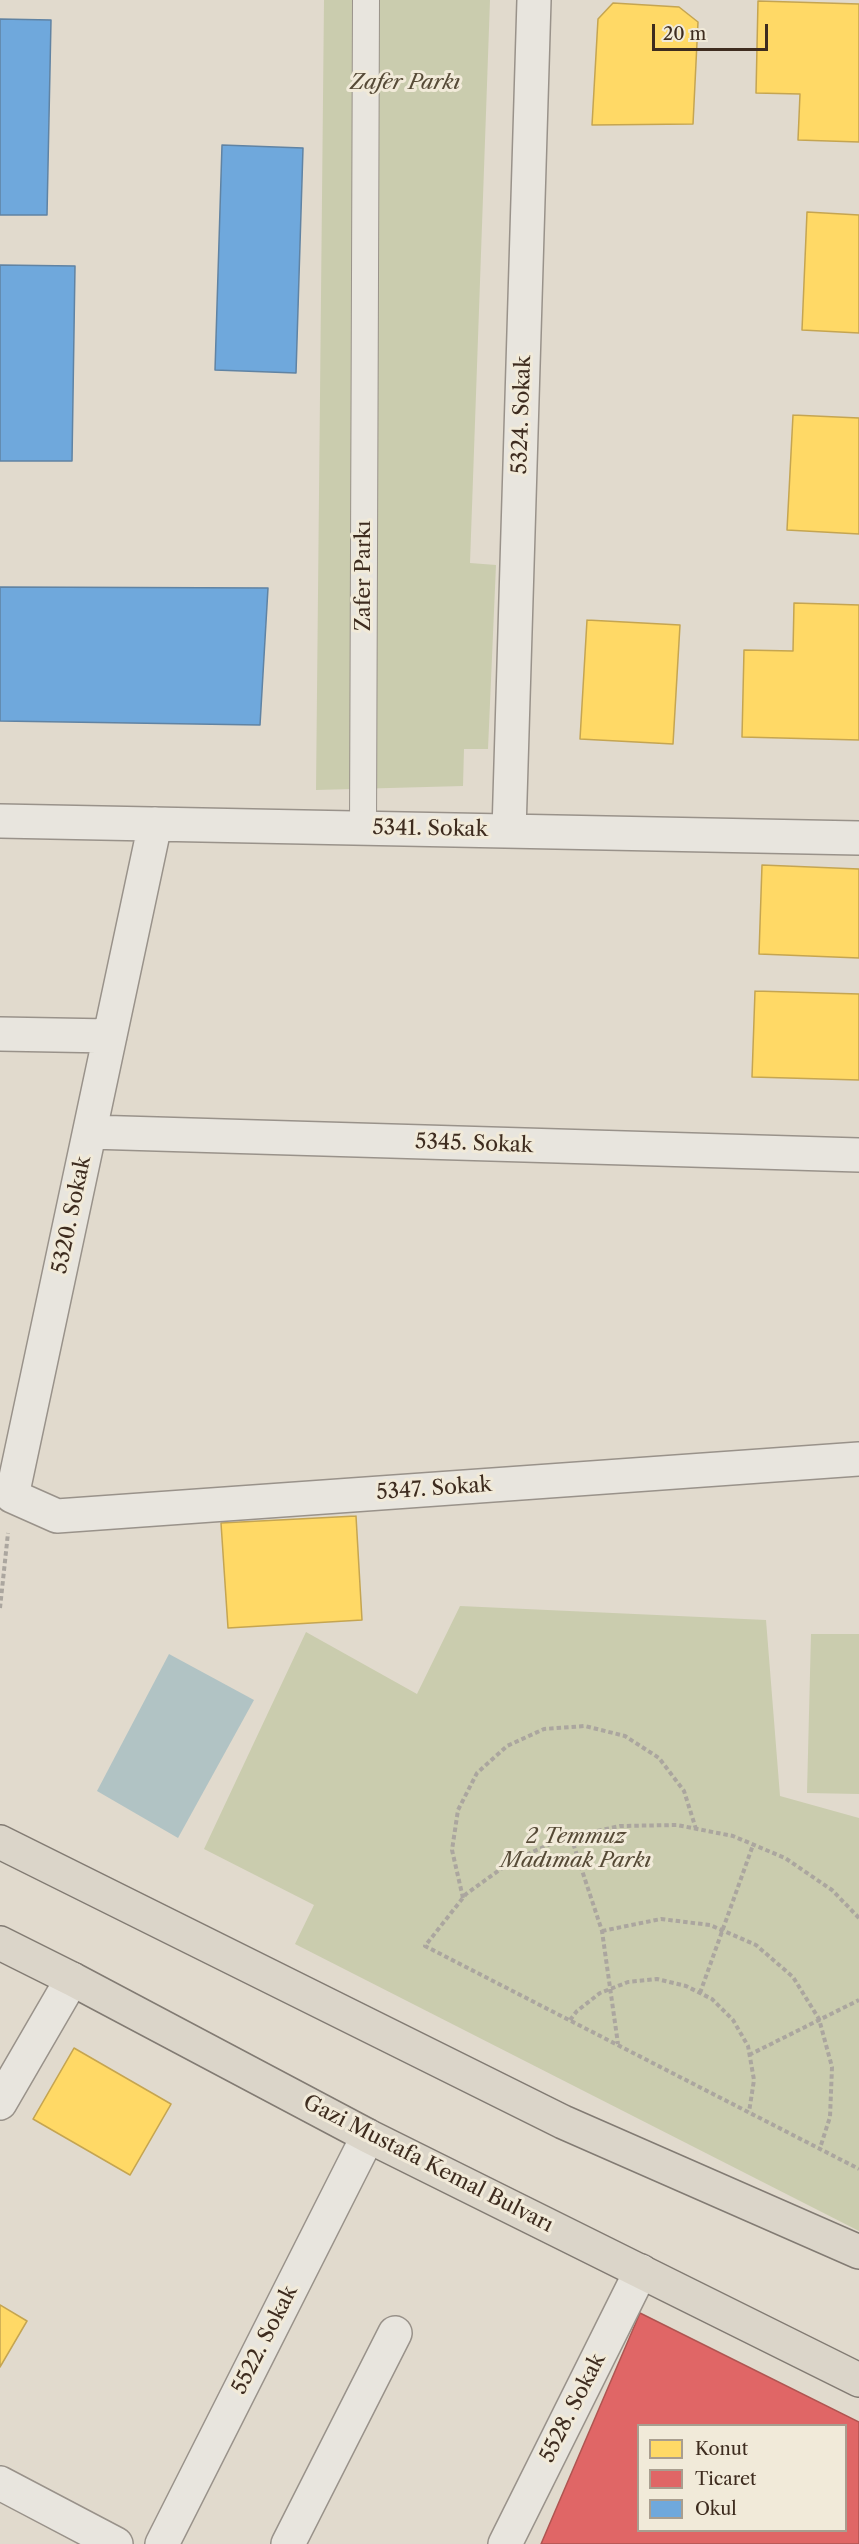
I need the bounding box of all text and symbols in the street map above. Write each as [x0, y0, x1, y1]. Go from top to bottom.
scale bar [655, 12, 770, 50]
text: 20 m [663, 23, 706, 45]
park label: Zafer Parkı [350, 70, 460, 96]
street label: 5324. Sokak [507, 355, 537, 475]
street label: Zafer Parkı [351, 521, 377, 631]
street label: 5341. Sokak [372, 815, 488, 843]
street label: 5345. Sokak [415, 1129, 533, 1159]
street label: 5320. Sokak [47, 1154, 97, 1276]
street label: 5347. Sokak [375, 1472, 493, 1506]
park label: 2 Temmuz Madımak Parkı [501, 1824, 651, 1874]
street label: Gazi Mustafa Kemal Bulvarı [299, 2090, 557, 2238]
street label: 5522. Sokak [227, 2282, 303, 2398]
street label: 5528. Sokak [535, 2349, 611, 2467]
legend [637, 2424, 847, 2532]
text: Konut [695, 2438, 748, 2460]
text: Ticaret [695, 2468, 756, 2490]
text: Okul [695, 2498, 737, 2520]

